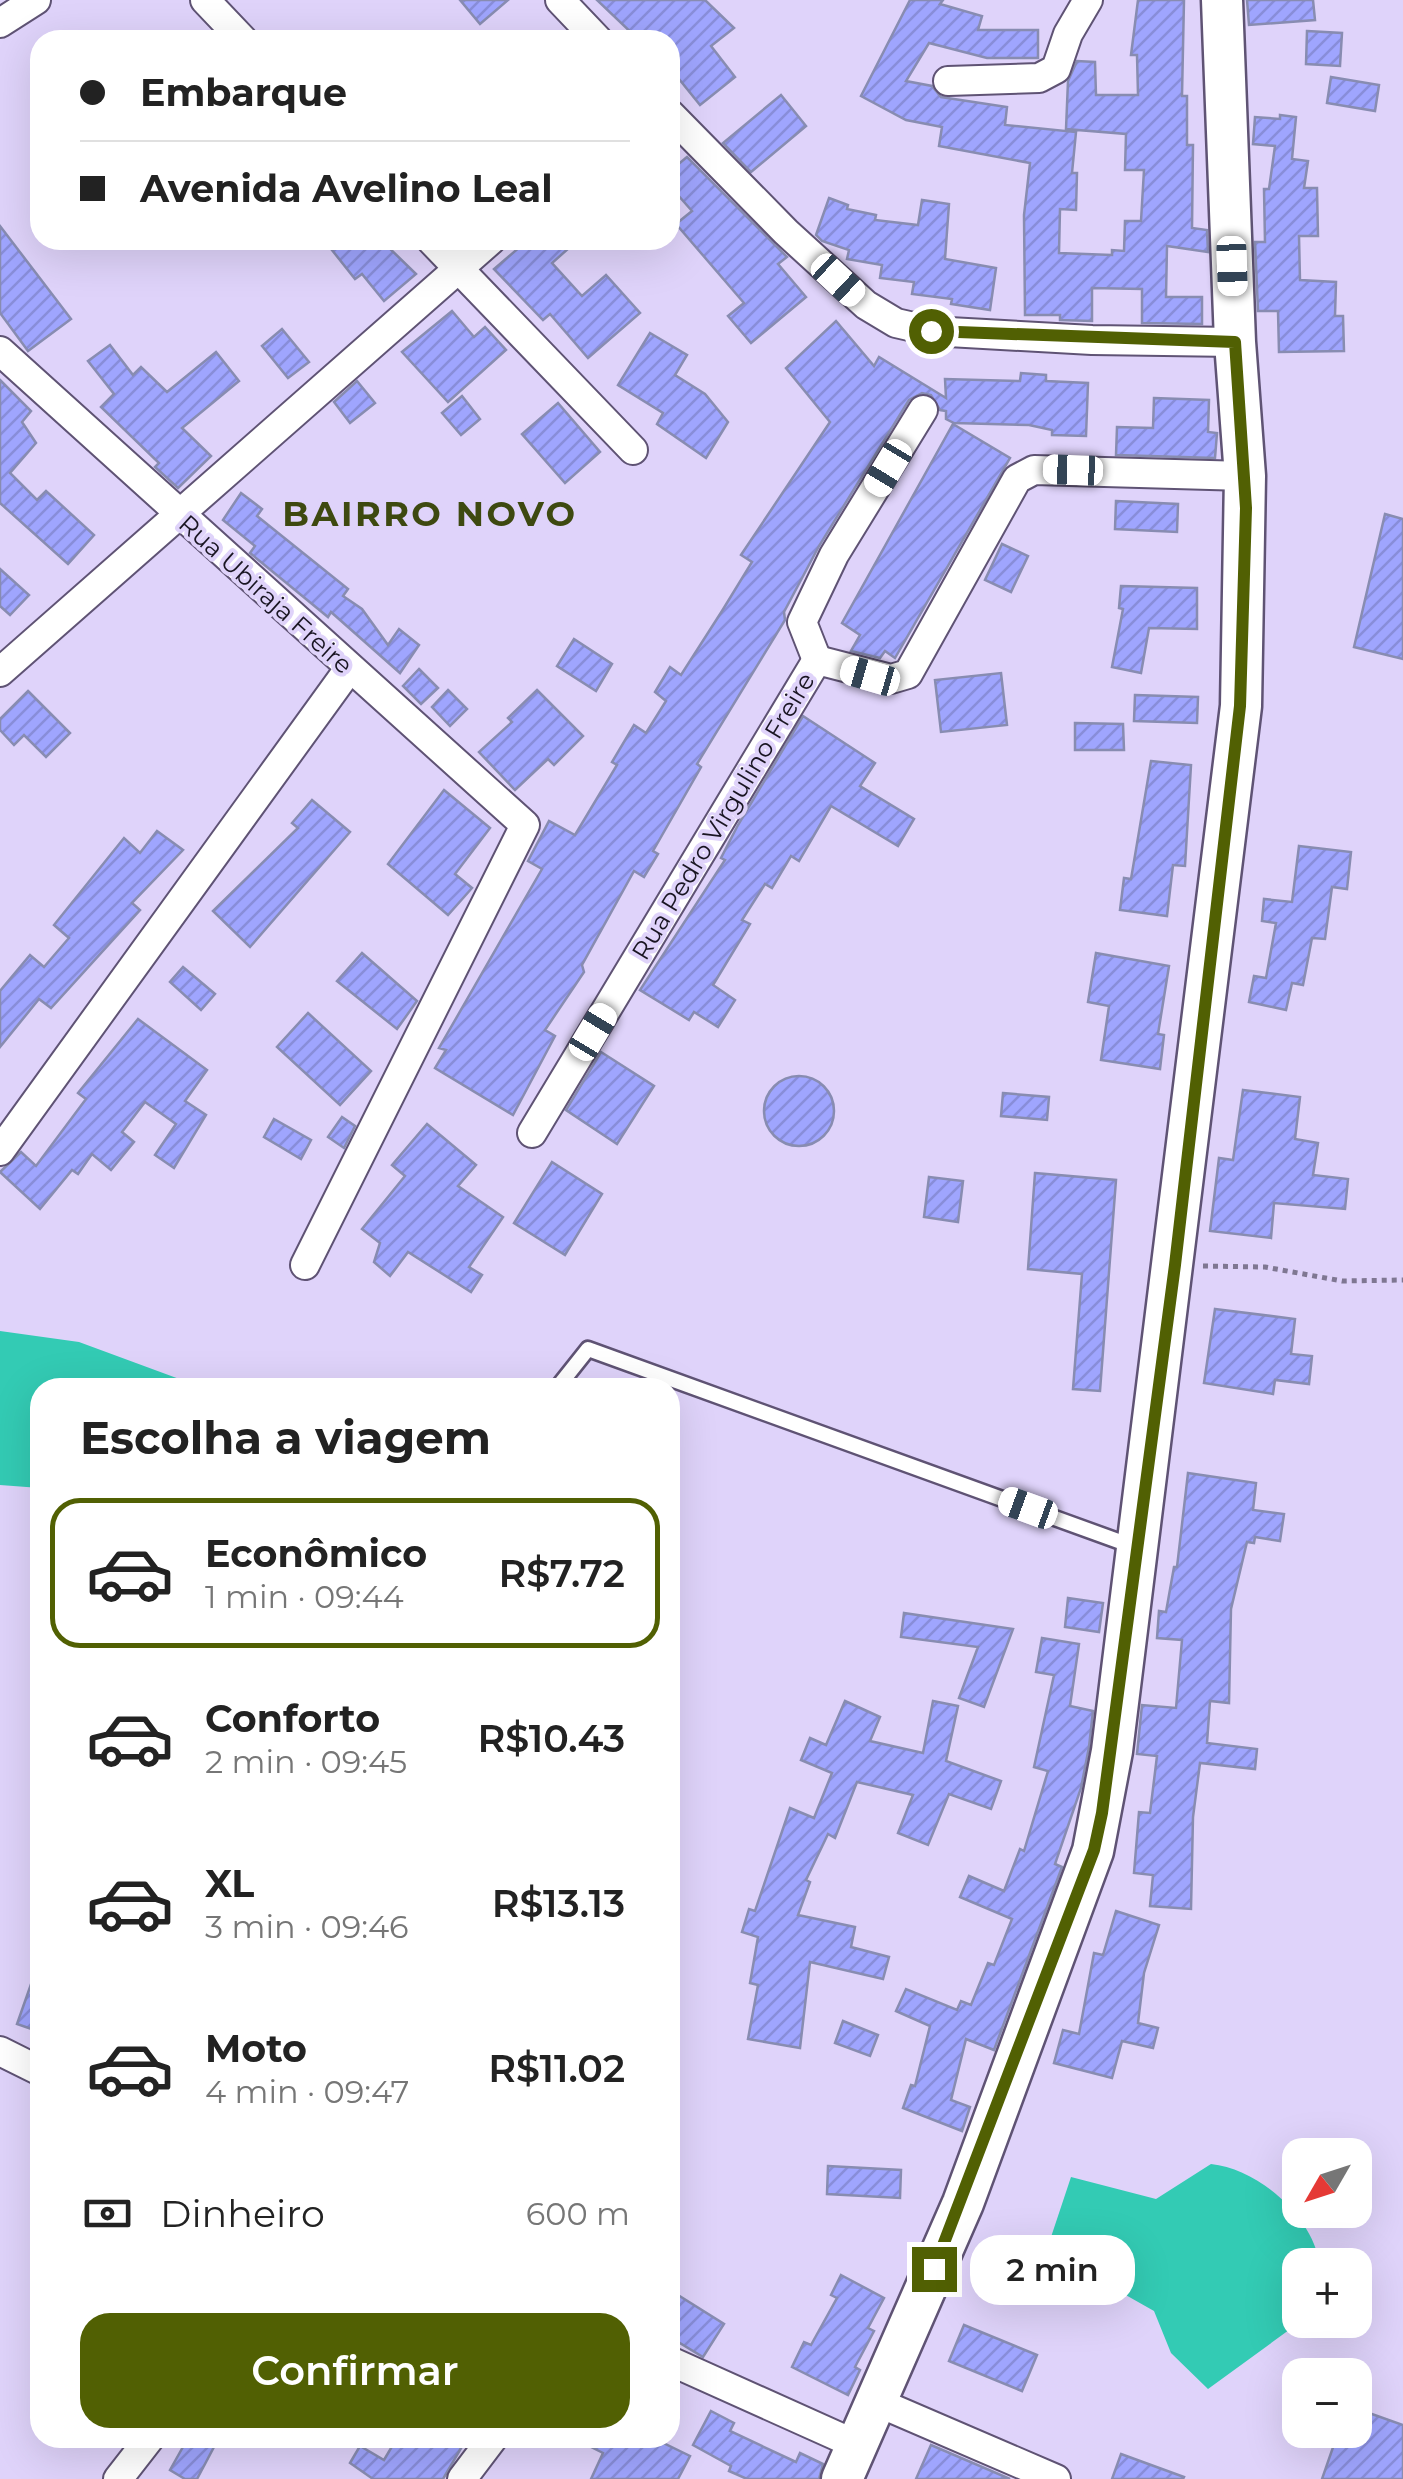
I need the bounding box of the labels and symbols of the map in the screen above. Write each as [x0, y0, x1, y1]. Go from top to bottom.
car [1216, 235, 1248, 297]
car [806, 249, 870, 311]
route start [909, 309, 954, 354]
car [860, 435, 916, 501]
car [1042, 454, 1104, 486]
district label: BAIRRO NOVO [282, 492, 578, 535]
street label: Rua Ubiraja Freire [173, 508, 359, 680]
car [837, 653, 903, 699]
street label: Rua Pedro Virgulino Freire [625, 667, 821, 965]
car [565, 999, 621, 1065]
car [995, 1484, 1061, 1532]
north arrow [1282, 2138, 1372, 2228]
callout: 2 min [969, 2234, 1134, 2304]
route end [912, 2247, 957, 2292]

